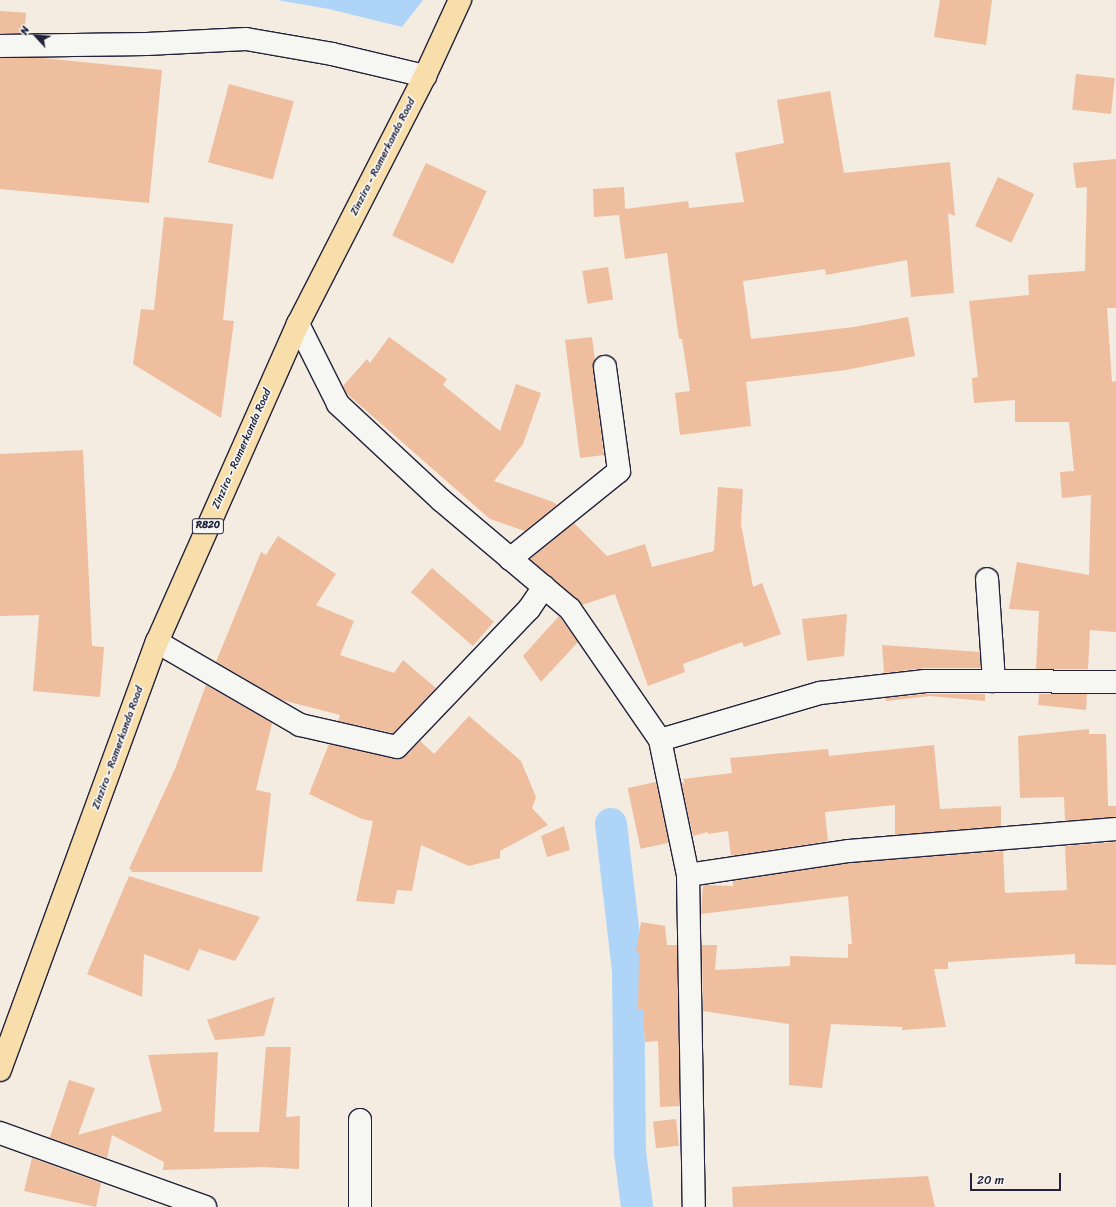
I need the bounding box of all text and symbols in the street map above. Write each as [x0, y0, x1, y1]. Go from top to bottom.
north arrow [16, 16, 56, 56]
text: N [15, 23, 35, 38]
street label: Zinzira - Ramerkanda Road [348, 96, 418, 218]
street label: Zinzira - Ramerkanda Road [210, 387, 274, 511]
road number: R820 [191, 518, 225, 534]
street label: Zinzira - Ramerkanda Road [90, 685, 146, 811]
scale bar [972, 1165, 1063, 1191]
text: 20 m [977, 1169, 1004, 1191]

